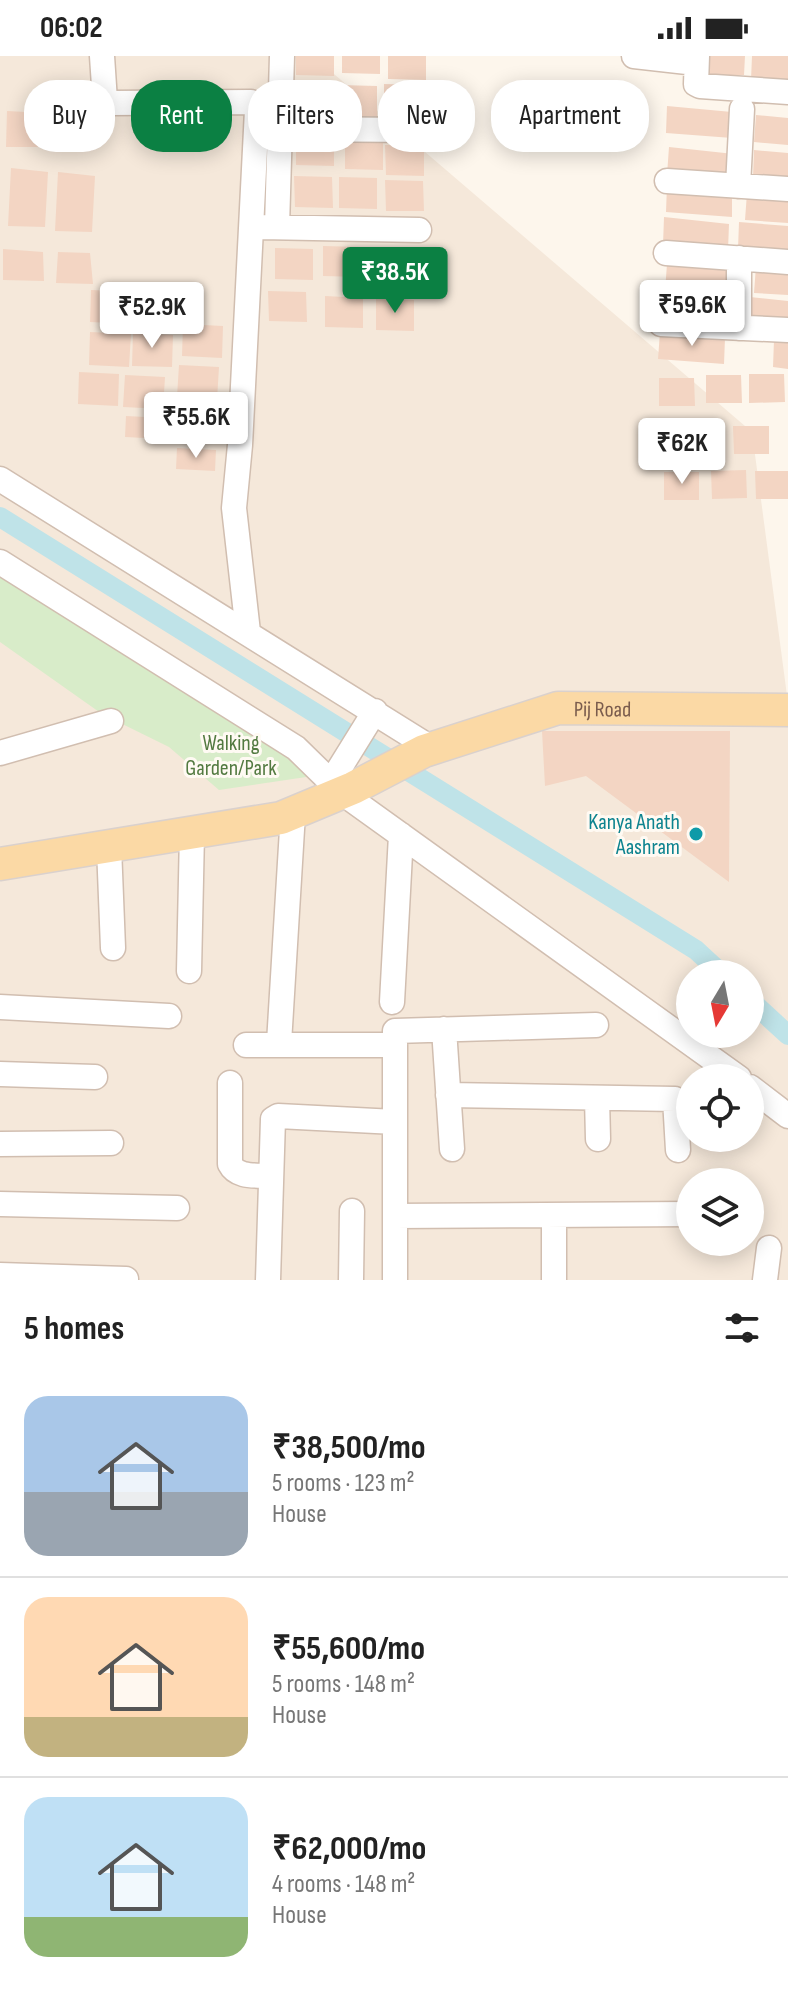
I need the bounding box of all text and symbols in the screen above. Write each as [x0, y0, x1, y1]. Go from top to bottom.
text: 06:02 [40, 10, 103, 46]
chip: Buy [24, 80, 115, 152]
chip: Rent [131, 80, 232, 152]
chip: Filters [248, 80, 362, 152]
chip: New [378, 80, 475, 152]
chip: Apartment [491, 80, 649, 152]
pin: ₹38.5K [330, 247, 460, 315]
text: ₹38.5K [361, 257, 429, 288]
pin: ₹59.6K [627, 280, 757, 348]
pin: ₹52.9K [87, 282, 217, 350]
text: ₹59.6K [658, 290, 726, 321]
text: ₹52.9K [118, 292, 186, 323]
pin: ₹55.6K [131, 392, 261, 460]
text: ₹55.6K [162, 402, 230, 433]
pin: ₹62K [635, 418, 729, 486]
text: ₹62K [656, 428, 708, 459]
street label: Pij Road [574, 696, 631, 724]
park label: Walking Garden/Park [185, 730, 277, 782]
place label: Kanya Anath Aashram [588, 809, 680, 861]
marker: Kanya Anath Aashram [687, 825, 705, 843]
north arrow [676, 960, 764, 1048]
map controls [676, 960, 764, 1256]
button: locate [676, 1064, 764, 1152]
button: layers [676, 1168, 764, 1256]
icon: filters [720, 1306, 764, 1350]
text: 5 homes [24, 1308, 124, 1349]
text: ₹38,500/mo [272, 1427, 426, 1468]
icon: home [88, 1428, 184, 1524]
text: 5 rooms · 123 m² [272, 1468, 415, 1499]
text: House [272, 1499, 327, 1530]
text: ₹55,600/mo [272, 1628, 425, 1669]
icon: home [88, 1629, 184, 1725]
text: 5 rooms · 148 m² [272, 1669, 415, 1700]
text: House [272, 1700, 327, 1731]
text: ₹62,000/mo [272, 1828, 426, 1869]
icon: home [88, 1829, 184, 1925]
text: 4 rooms · 148 m² [272, 1869, 415, 1900]
text: House [272, 1900, 327, 1931]

